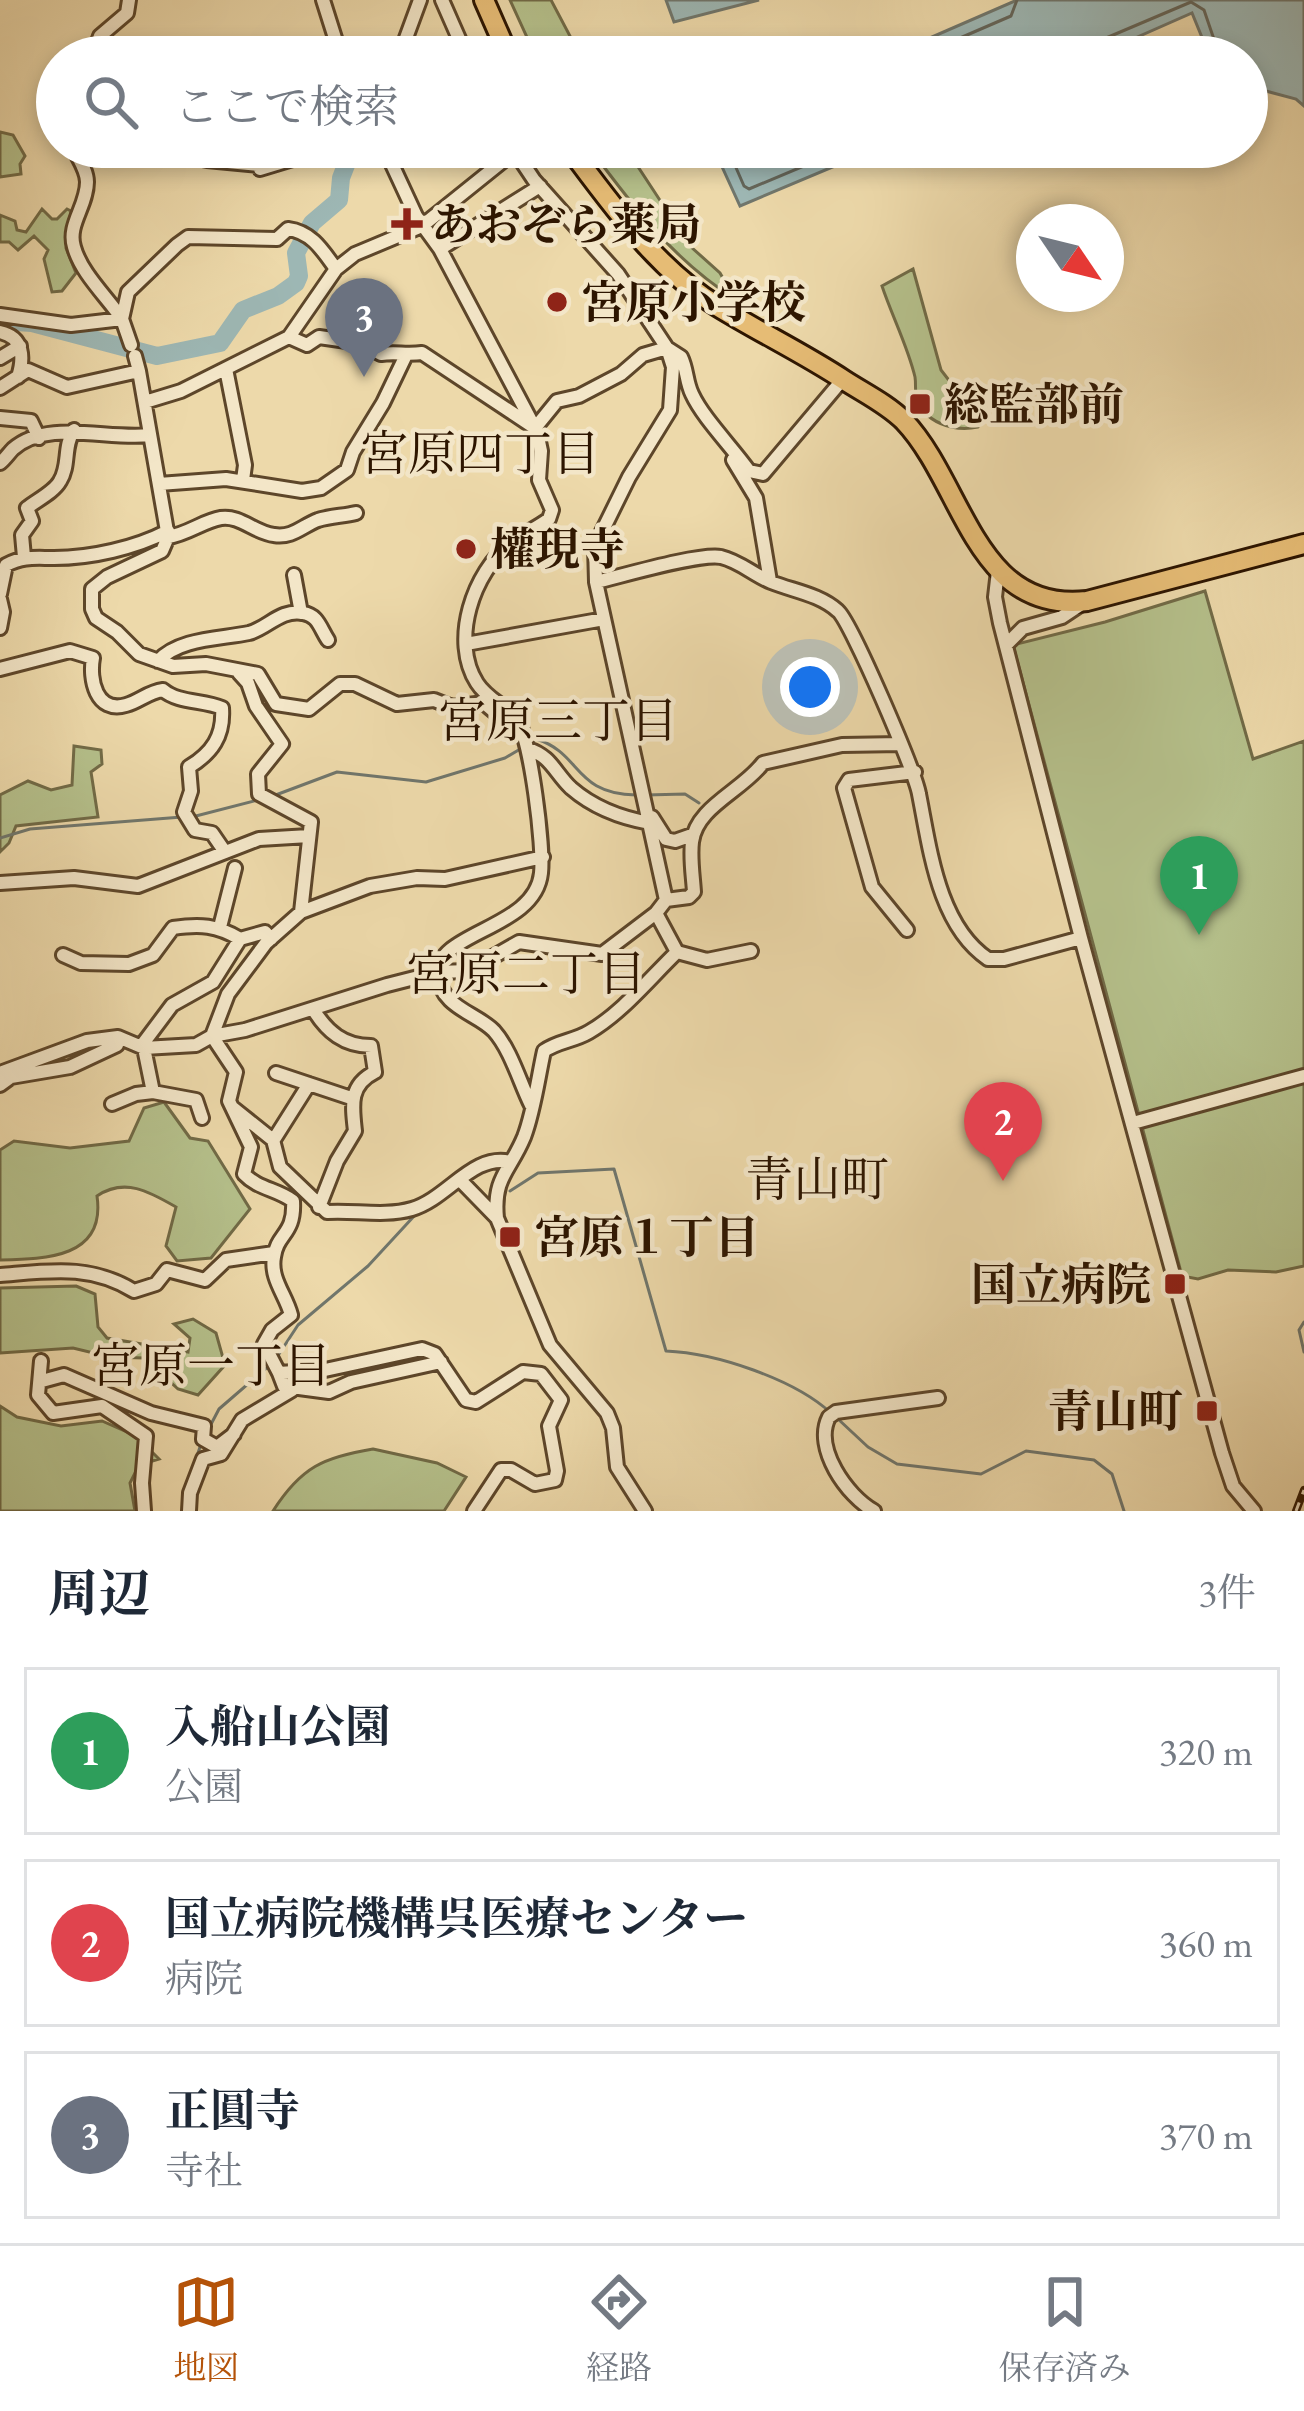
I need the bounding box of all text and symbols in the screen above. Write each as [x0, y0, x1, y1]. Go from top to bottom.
search box [36, 36, 1268, 168]
icon: search [78, 69, 144, 135]
text: ここで検索 [174, 77, 399, 135]
place label: あおぞら薬局 [431, 195, 701, 253]
north arrow [1016, 204, 1124, 312]
marker: あおぞら薬局 [394, 211, 420, 237]
place label: 宮原小学校 [581, 273, 806, 331]
pin: 3 [325, 278, 403, 377]
marker: 宮原小学校 [544, 289, 570, 315]
place label: 総監部前 [944, 375, 1124, 433]
marker: 総監部前 [907, 391, 933, 417]
district label: 宮原四丁目 [360, 422, 600, 484]
place label: 權現寺 [490, 520, 625, 578]
marker: 權現寺 [453, 536, 479, 562]
your location [780, 657, 840, 717]
district label: 宮原三丁目 [438, 689, 678, 751]
pin: 1 [1160, 836, 1238, 935]
district label: 宮原二丁目 [406, 942, 646, 1004]
pin: 2 [964, 1082, 1042, 1181]
district label: 青山町 [745, 1148, 889, 1210]
place label: 宮原１丁目 [534, 1208, 759, 1266]
marker: 宮原１丁目 [497, 1224, 523, 1250]
place label: 国立病院 [971, 1255, 1151, 1313]
marker: 国立病院 [1162, 1271, 1188, 1297]
district label: 宮原一丁目 [91, 1334, 331, 1396]
place label: 青山町 [1048, 1382, 1183, 1440]
marker: 青山町 [1194, 1398, 1220, 1424]
text: 周辺 [48, 1560, 150, 1626]
text: 3件 [1198, 1567, 1256, 1618]
text: 入船山公園 [165, 1697, 390, 1755]
text: 1 [80, 1726, 100, 1777]
text: 320 m [1159, 1726, 1253, 1777]
text: 公園 [165, 1761, 243, 1812]
text: 国立病院機構呉医療センター [165, 1889, 748, 1947]
text: 2 [80, 1918, 100, 1969]
text: 360 m [1159, 1918, 1253, 1969]
text: 病院 [165, 1953, 243, 2004]
text: 正圓寺 [165, 2081, 300, 2139]
text: 3 [80, 2110, 100, 2161]
text: 370 m [1159, 2110, 1253, 2161]
text: 寺社 [165, 2145, 243, 2196]
tab: 地図 [173, 2269, 239, 2389]
tab: 経路 [586, 2269, 652, 2389]
tab: 保存済み [999, 2269, 1131, 2389]

